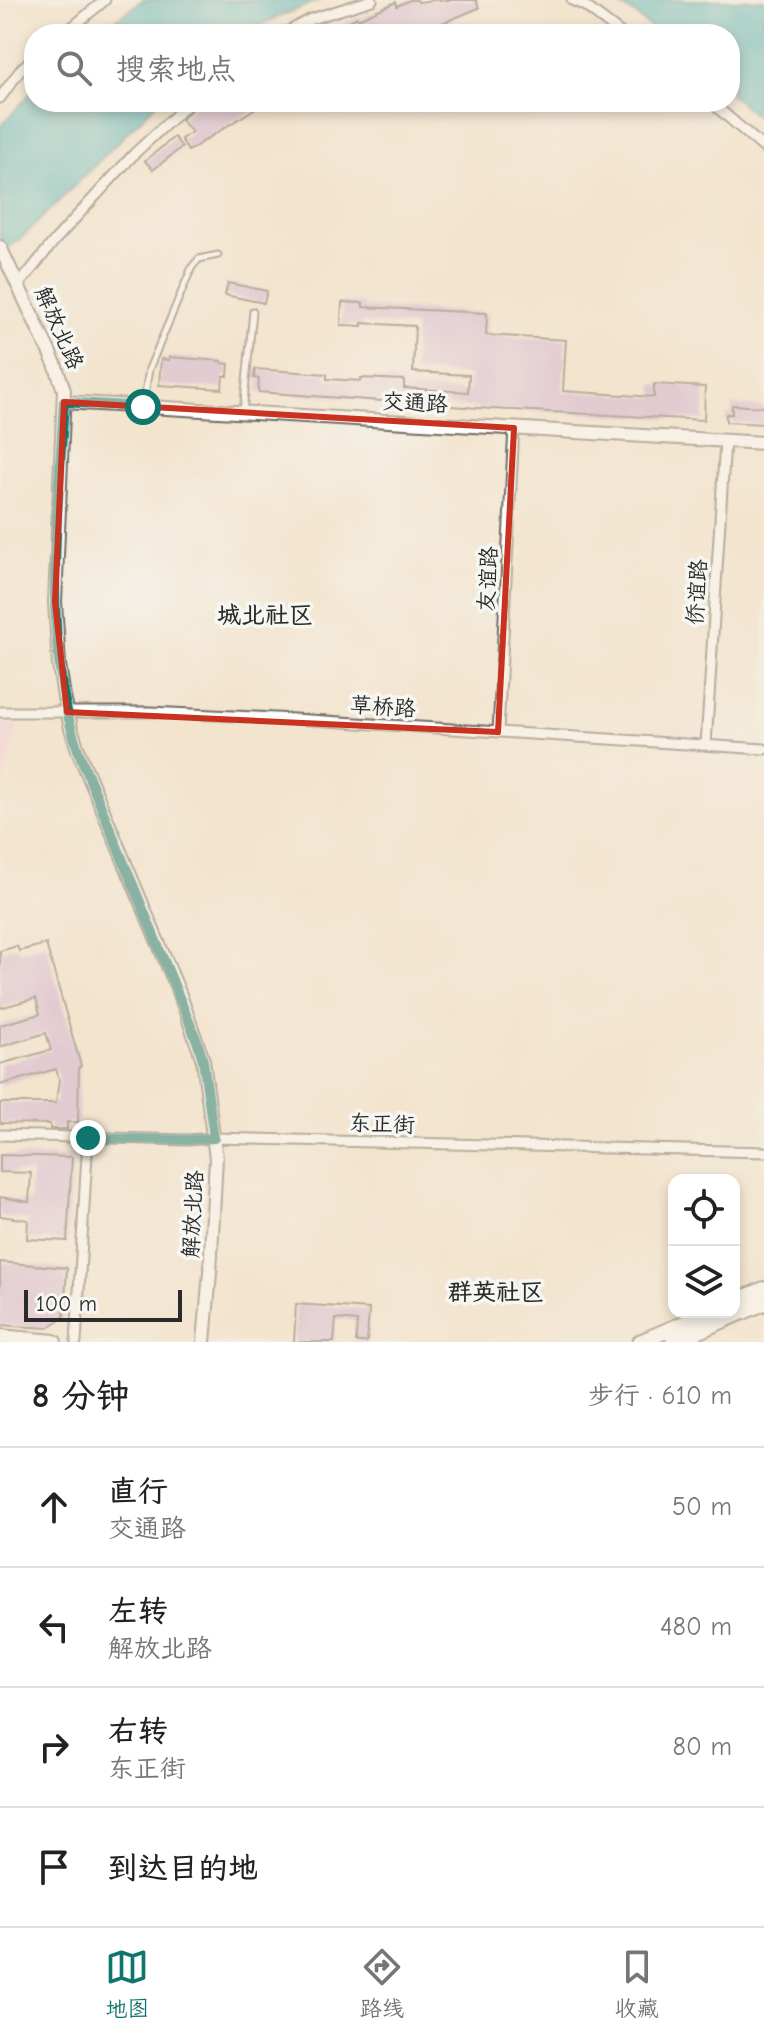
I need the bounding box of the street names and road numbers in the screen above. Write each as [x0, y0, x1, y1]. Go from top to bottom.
street label: 解放北路 [29, 283, 89, 373]
street label: 交通路 [381, 388, 449, 418]
street label: 友谊路 [473, 545, 503, 613]
street label: 侨谊路 [682, 558, 712, 626]
street label: 草桥路 [349, 692, 417, 722]
street label: 东正街 [349, 1110, 415, 1138]
street label: 解放北路 [178, 1169, 208, 1259]

